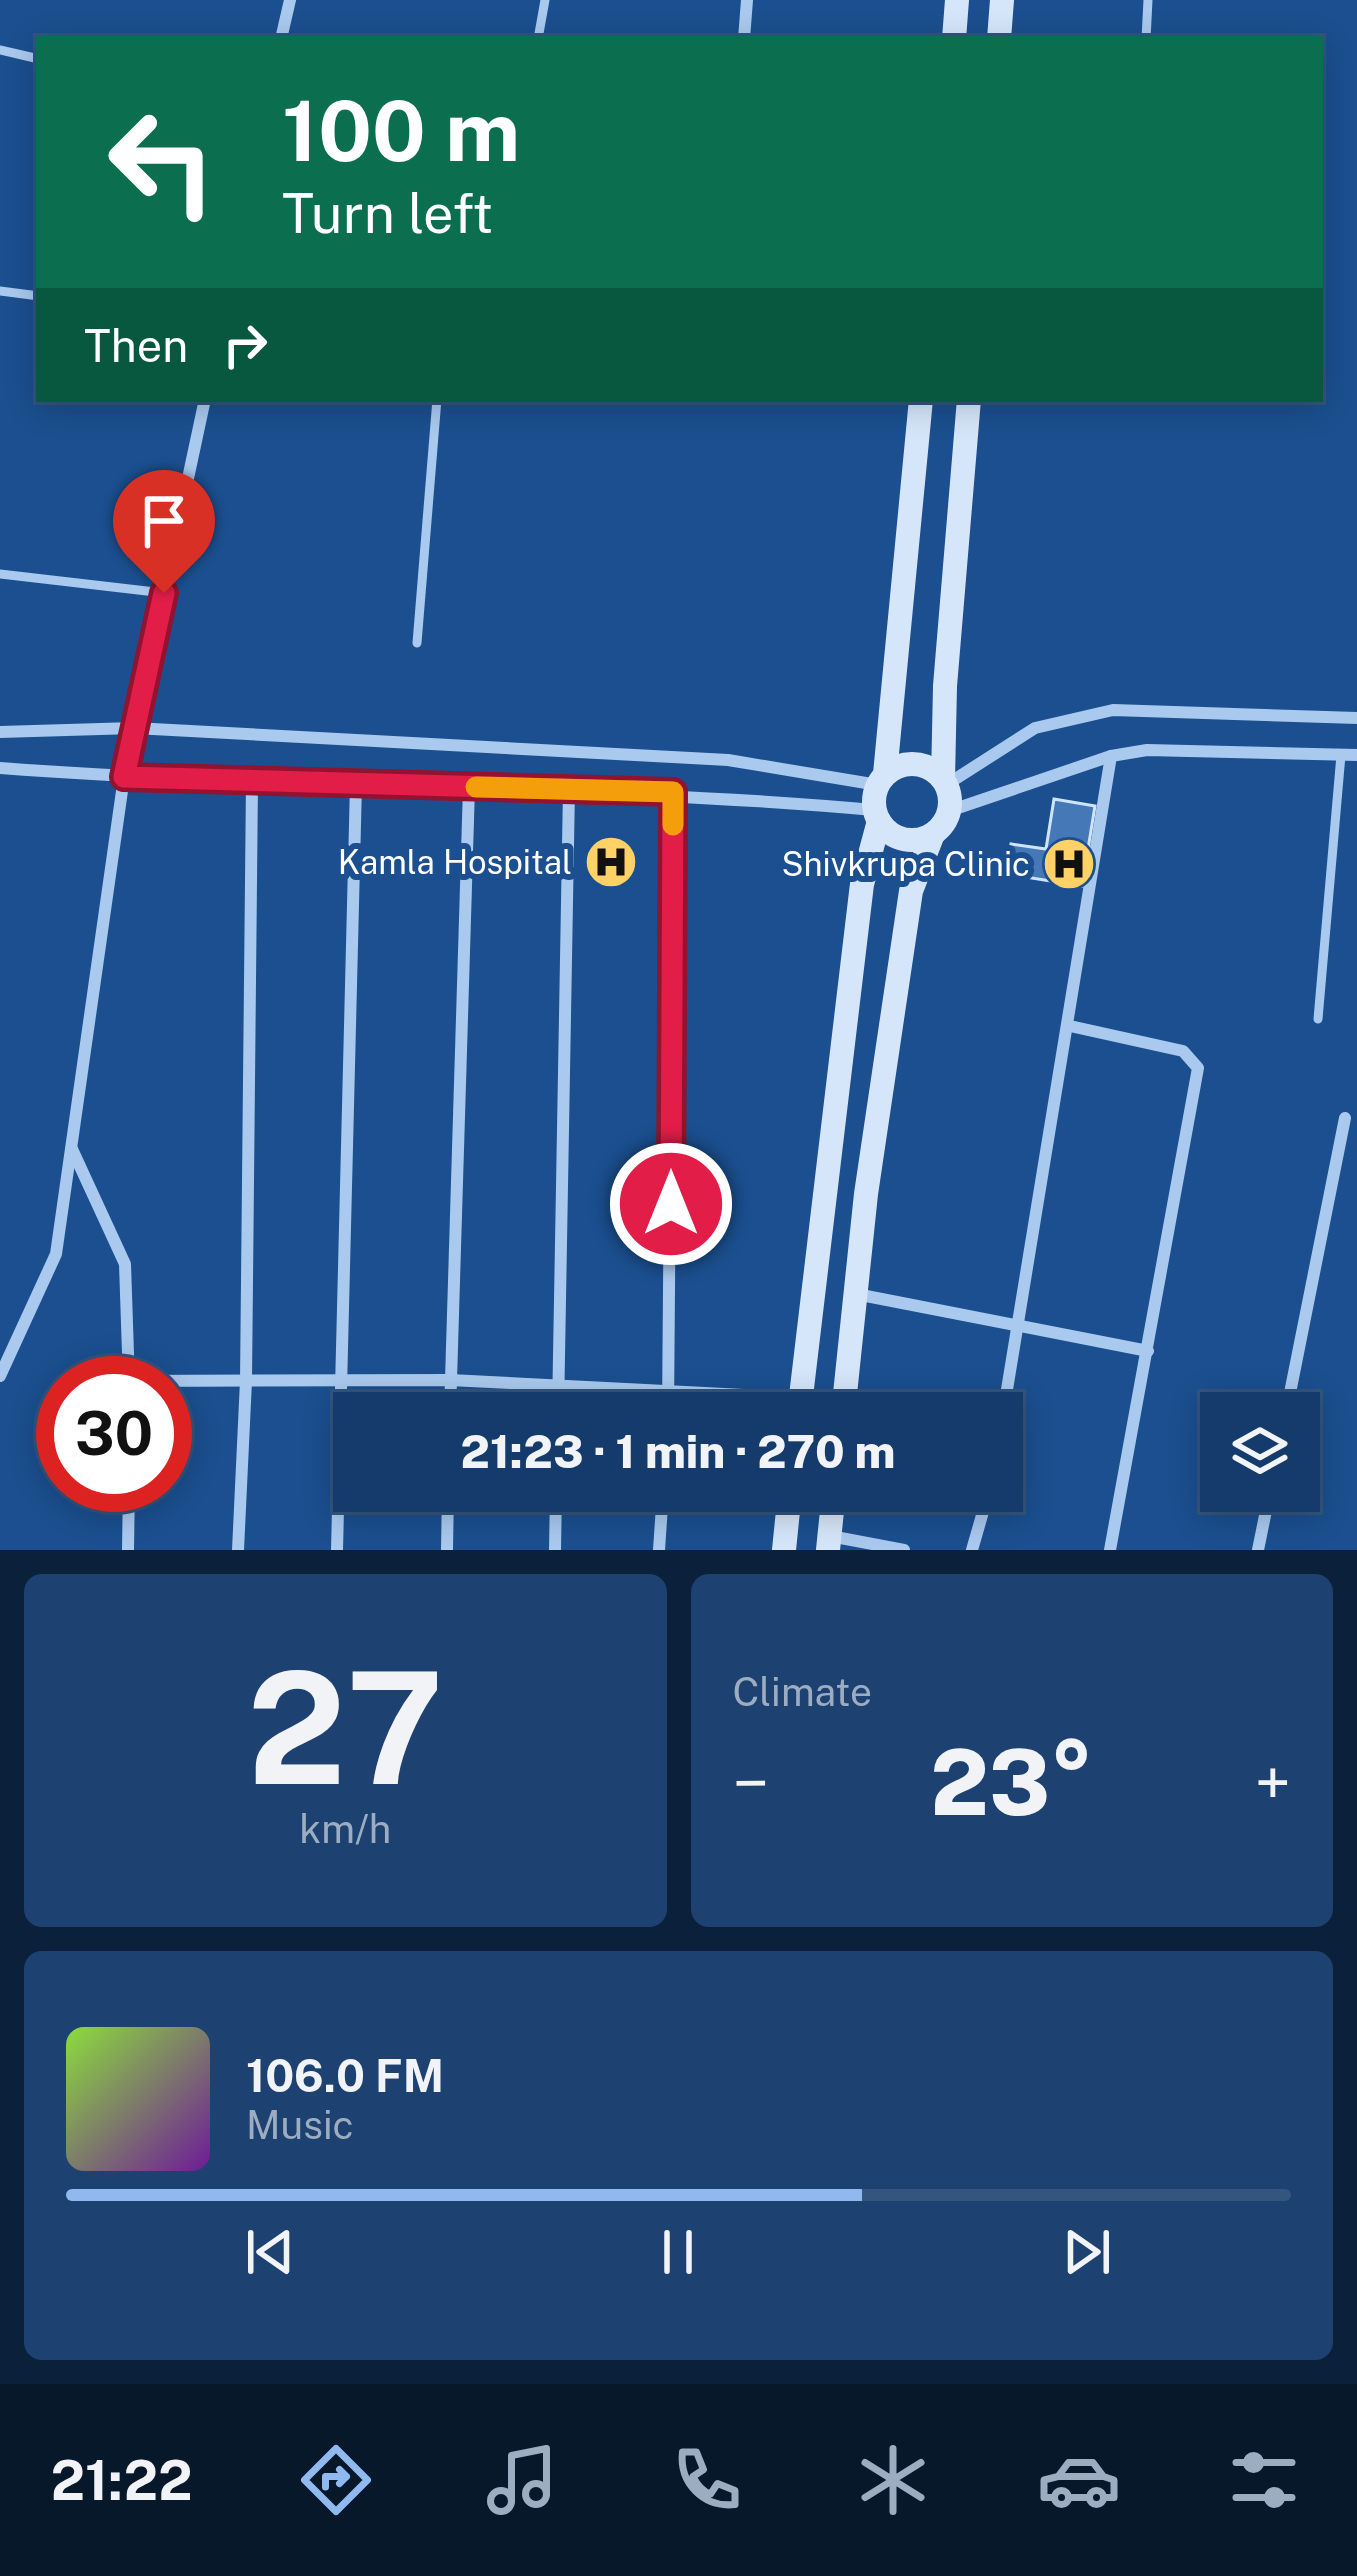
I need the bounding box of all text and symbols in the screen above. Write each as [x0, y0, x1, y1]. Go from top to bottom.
text: 100 m [282, 81, 520, 180]
icon: left [84, 84, 240, 240]
text: Turn left [282, 182, 493, 245]
icon: right [212, 312, 278, 378]
text: Then [84, 319, 188, 372]
pin [113, 470, 215, 593]
icon: arrive [131, 488, 197, 554]
hospital icon: Kamla Hospital [583, 834, 639, 890]
hospital icon: Shivkrupa Clinic [1041, 836, 1097, 892]
place label: Kamla Hospital [338, 843, 572, 881]
place label: Shivkrupa Clinic [781, 845, 1030, 883]
position arrow [608, 1141, 734, 1267]
speed limit sign: 30 [36, 1356, 192, 1512]
map controls [1200, 1392, 1320, 1512]
button: layers [1200, 1392, 1320, 1512]
text: 21:23 · 1 min · 270 m [461, 1425, 895, 1478]
text: 27 [247, 1636, 444, 1819]
text: Climate [733, 1669, 872, 1715]
text: 23° [930, 1729, 1093, 1835]
text: − [733, 1744, 769, 1822]
text: + [1254, 1744, 1291, 1822]
text: km/h [299, 1806, 391, 1852]
text: 106.0 FM [246, 2049, 444, 2102]
text: Music [246, 2102, 354, 2148]
icon: previous [237, 2219, 303, 2285]
icon: pause [645, 2219, 711, 2285]
icon: next [1054, 2219, 1120, 2285]
icon: directions [294, 2438, 378, 2522]
icon: music [480, 2438, 564, 2522]
icon: phone [665, 2438, 749, 2522]
icon: climate [851, 2438, 935, 2522]
icon: car [1037, 2438, 1121, 2522]
icon: filters [1222, 2438, 1306, 2522]
text: 21:22 [51, 2449, 192, 2512]

